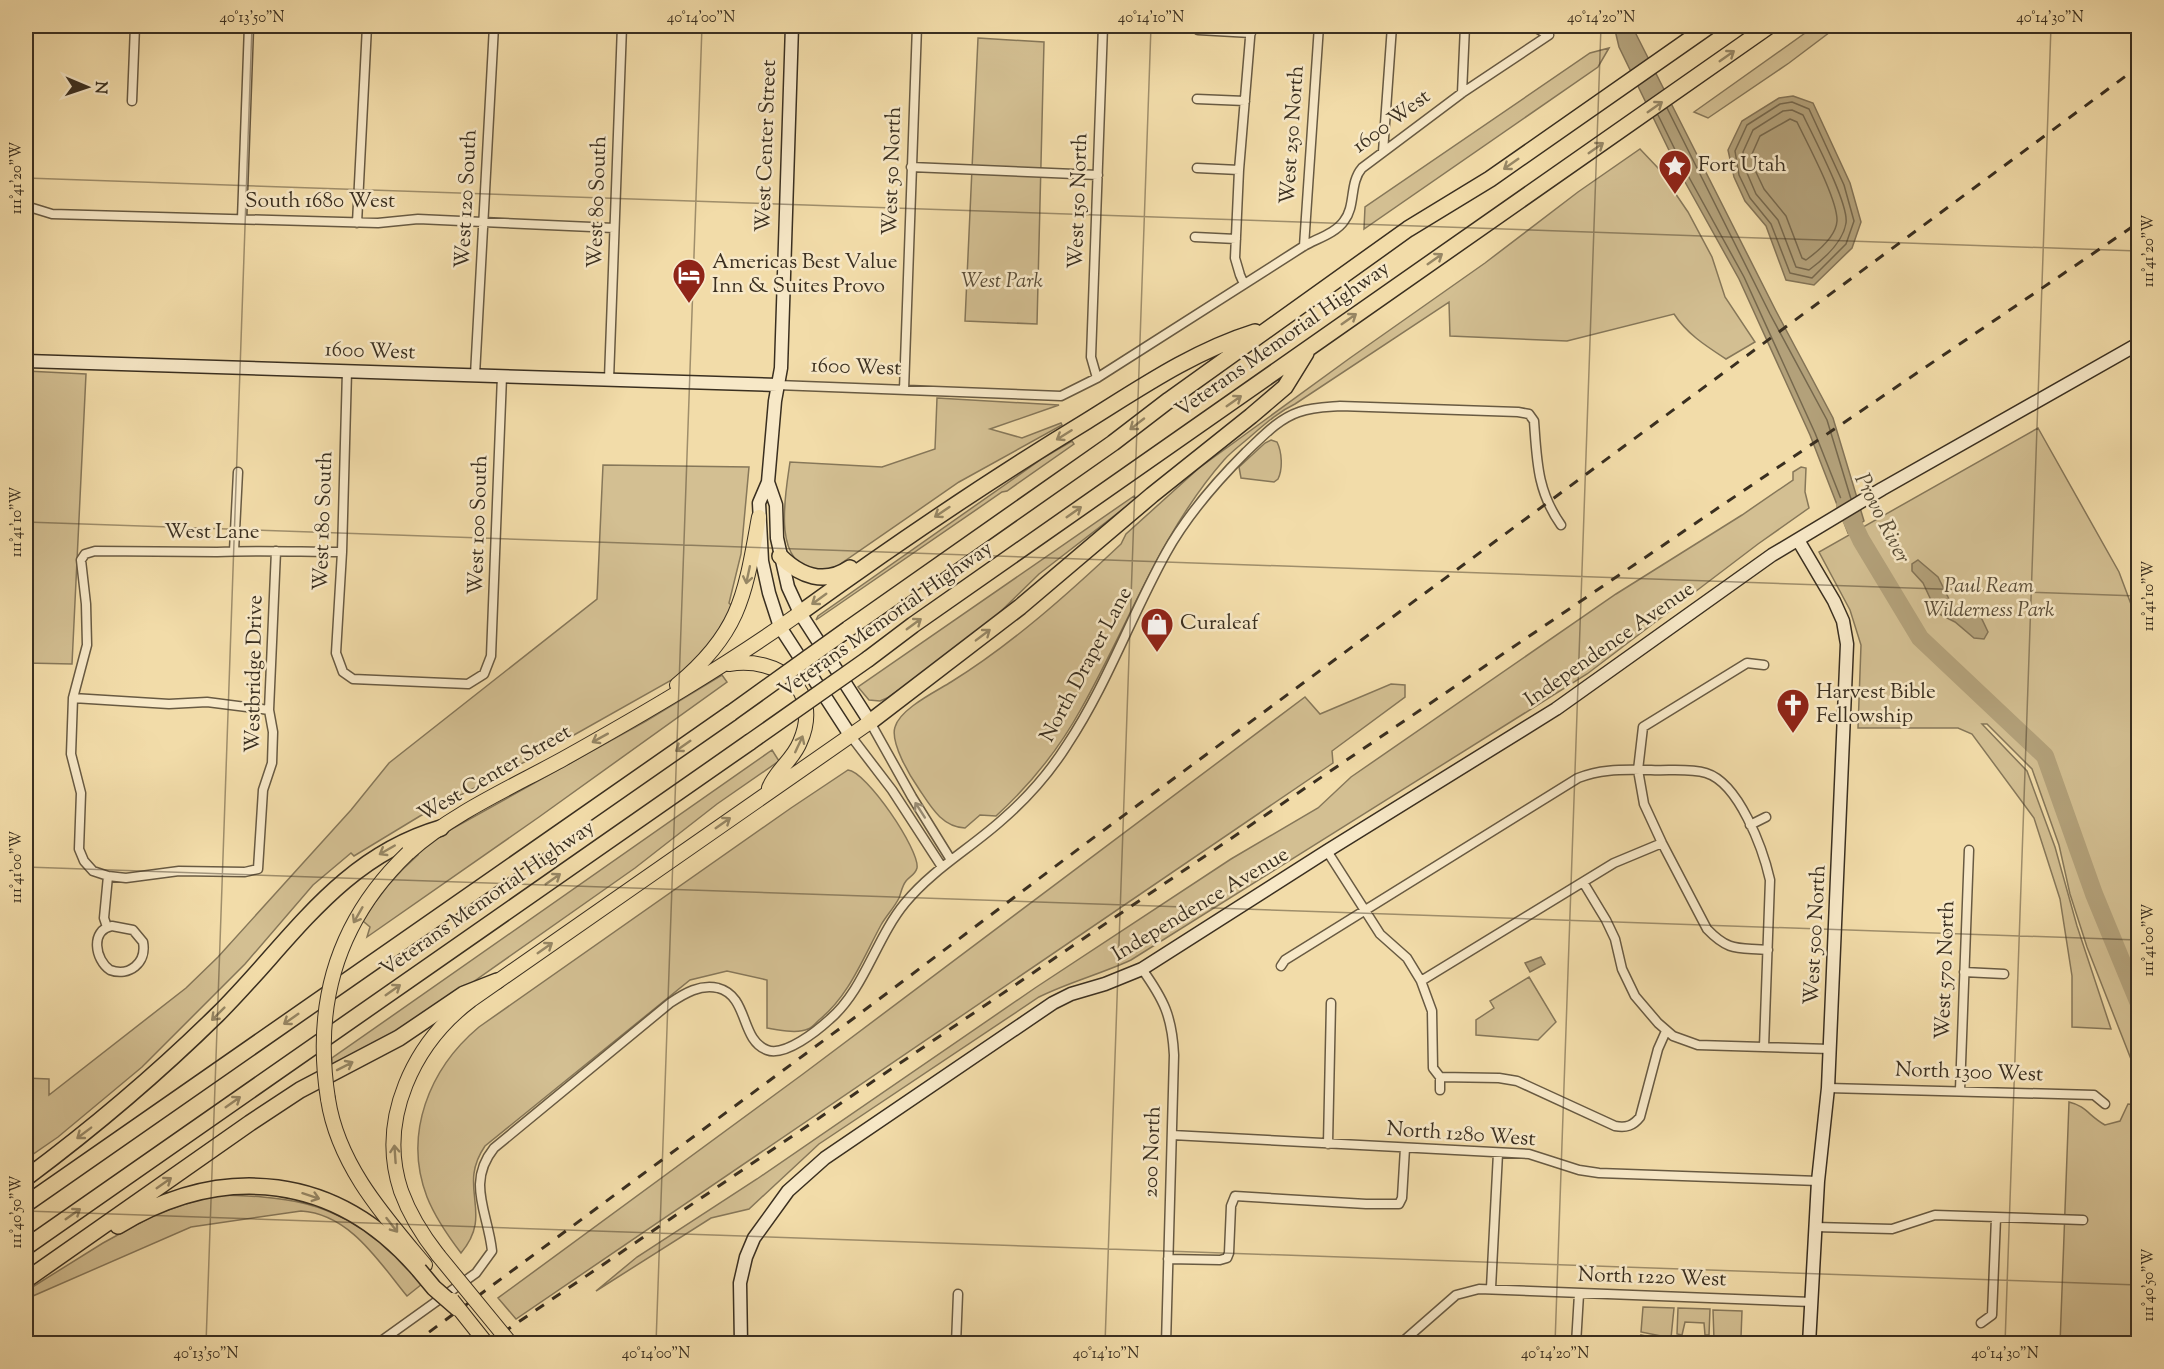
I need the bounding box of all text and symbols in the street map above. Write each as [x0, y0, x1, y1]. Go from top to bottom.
text: 40°13'50"N [220, 8, 285, 29]
text: 40°14'00"N [667, 8, 735, 29]
text: 40°14'10"N [1118, 8, 1184, 29]
text: 40°14'20"N [1567, 8, 1635, 29]
text: 40°14'30"N [2016, 8, 2084, 29]
one-way arrow [1719, 50, 1735, 62]
north arrow [57, 57, 117, 117]
street label: West Center Street [749, 59, 785, 233]
street label: West 250 North [1273, 65, 1313, 205]
text: N [88, 81, 111, 94]
street label: 1600 West [1347, 83, 1437, 161]
one-way arrow [1646, 101, 1662, 113]
street label: West 50 North [876, 106, 910, 236]
street label: West 120 South [448, 129, 486, 269]
street label: West 150 North [1062, 132, 1096, 270]
street label: West 80 South [581, 135, 615, 269]
text: 111°41'20"W [7, 142, 28, 214]
one-way arrow [1587, 142, 1604, 154]
place icon: Fort Utah [1657, 148, 1693, 195]
place label: Fort Utah [1698, 151, 1787, 181]
one-way arrow [1504, 158, 1520, 170]
street label: South 1680 West [245, 187, 395, 217]
text: 111°41'20"W [2139, 215, 2160, 287]
place label: Americas Best Value Inn & Suites Provo [712, 248, 897, 302]
one-way arrow [1427, 253, 1443, 265]
street label: Veterans Memorial Highway [1170, 254, 1397, 426]
hotel icon: Americas Best Value Inn & Suites Provo [671, 257, 707, 304]
park label: West Park [961, 267, 1043, 297]
one-way arrow [1341, 313, 1357, 325]
street label: 1600 West [324, 335, 416, 369]
street label: 1600 West [810, 351, 902, 385]
one-way arrow [1225, 395, 1241, 407]
one-way arrow [1129, 418, 1145, 431]
one-way arrow [1055, 429, 1072, 442]
street label: West 180 South [307, 451, 341, 591]
street label: West 100 South [462, 454, 496, 596]
water label: Provo River [1845, 468, 1918, 570]
text: 111°41'10"W [7, 486, 28, 557]
one-way arrow [934, 506, 951, 519]
one-way arrow [1065, 506, 1082, 518]
street label: West Lane [164, 518, 260, 548]
street label: Veterans Memorial Highway [773, 534, 1000, 706]
text: 111°41'10"W [2139, 560, 2160, 631]
one-way arrow [742, 565, 753, 584]
park label: Paul Ream Wilderness Park [1923, 572, 2055, 626]
street label: Independence Avenue [1519, 575, 1701, 715]
street label: North Draper Lane [1033, 582, 1141, 748]
one-way arrow [811, 593, 828, 605]
street label: Westbridge Drive [239, 595, 271, 753]
shop icon: Curaleaf [1139, 606, 1175, 653]
place label: Curaleaf [1180, 609, 1260, 639]
one-way arrow [906, 618, 922, 630]
one-way arrow [975, 629, 991, 642]
place label: Harvest Bible Fellowship [1816, 678, 1936, 732]
church icon: Harvest Bible Fellowship [1775, 687, 1811, 734]
street label: West Center Street [413, 718, 577, 830]
one-way arrow [591, 733, 608, 745]
one-way arrow [793, 736, 805, 754]
one-way arrow [676, 740, 692, 752]
one-way arrow [914, 802, 926, 819]
street label: Veterans Memorial Highway [375, 813, 602, 985]
one-way arrow [714, 817, 730, 829]
text: 111°41'00"W [7, 830, 28, 903]
street label: Independence Avenue [1107, 840, 1295, 970]
one-way arrow [379, 845, 396, 857]
street label: West 500 North [1797, 864, 1835, 1006]
one-way arrow [544, 873, 561, 885]
street label: West 570 North [1929, 900, 1963, 1040]
text: 111°41'00"W [2139, 903, 2160, 976]
one-way arrow [352, 906, 364, 923]
one-way arrow [536, 942, 553, 954]
one-way arrow [384, 984, 401, 996]
one-way arrow [210, 1007, 225, 1022]
one-way arrow [284, 1013, 300, 1025]
street label: North 1300 West [1894, 1055, 2044, 1091]
one-way arrow [336, 1060, 353, 1072]
one-way arrow [224, 1096, 241, 1108]
street label: 200 North [1136, 1106, 1170, 1198]
street label: North 1280 West [1385, 1115, 1537, 1155]
one-way arrow [77, 1127, 93, 1139]
one-way arrow [389, 1145, 400, 1165]
text: 111°40'50"W [7, 1175, 28, 1248]
one-way arrow [155, 1177, 172, 1189]
one-way arrow [301, 1191, 320, 1202]
one-way arrow [65, 1208, 81, 1220]
one-way arrow [386, 1216, 398, 1232]
text: 111°40'50"W [2139, 1248, 2160, 1321]
street label: North 1220 West [1577, 1260, 1727, 1296]
text: 40°13'50"N [174, 1344, 239, 1365]
text: 40°14'00"N [622, 1344, 690, 1365]
text: 40°14'10"N [1073, 1344, 1139, 1365]
text: 40°14'20"N [1521, 1344, 1589, 1365]
text: 40°14'30"N [1971, 1344, 2039, 1365]

